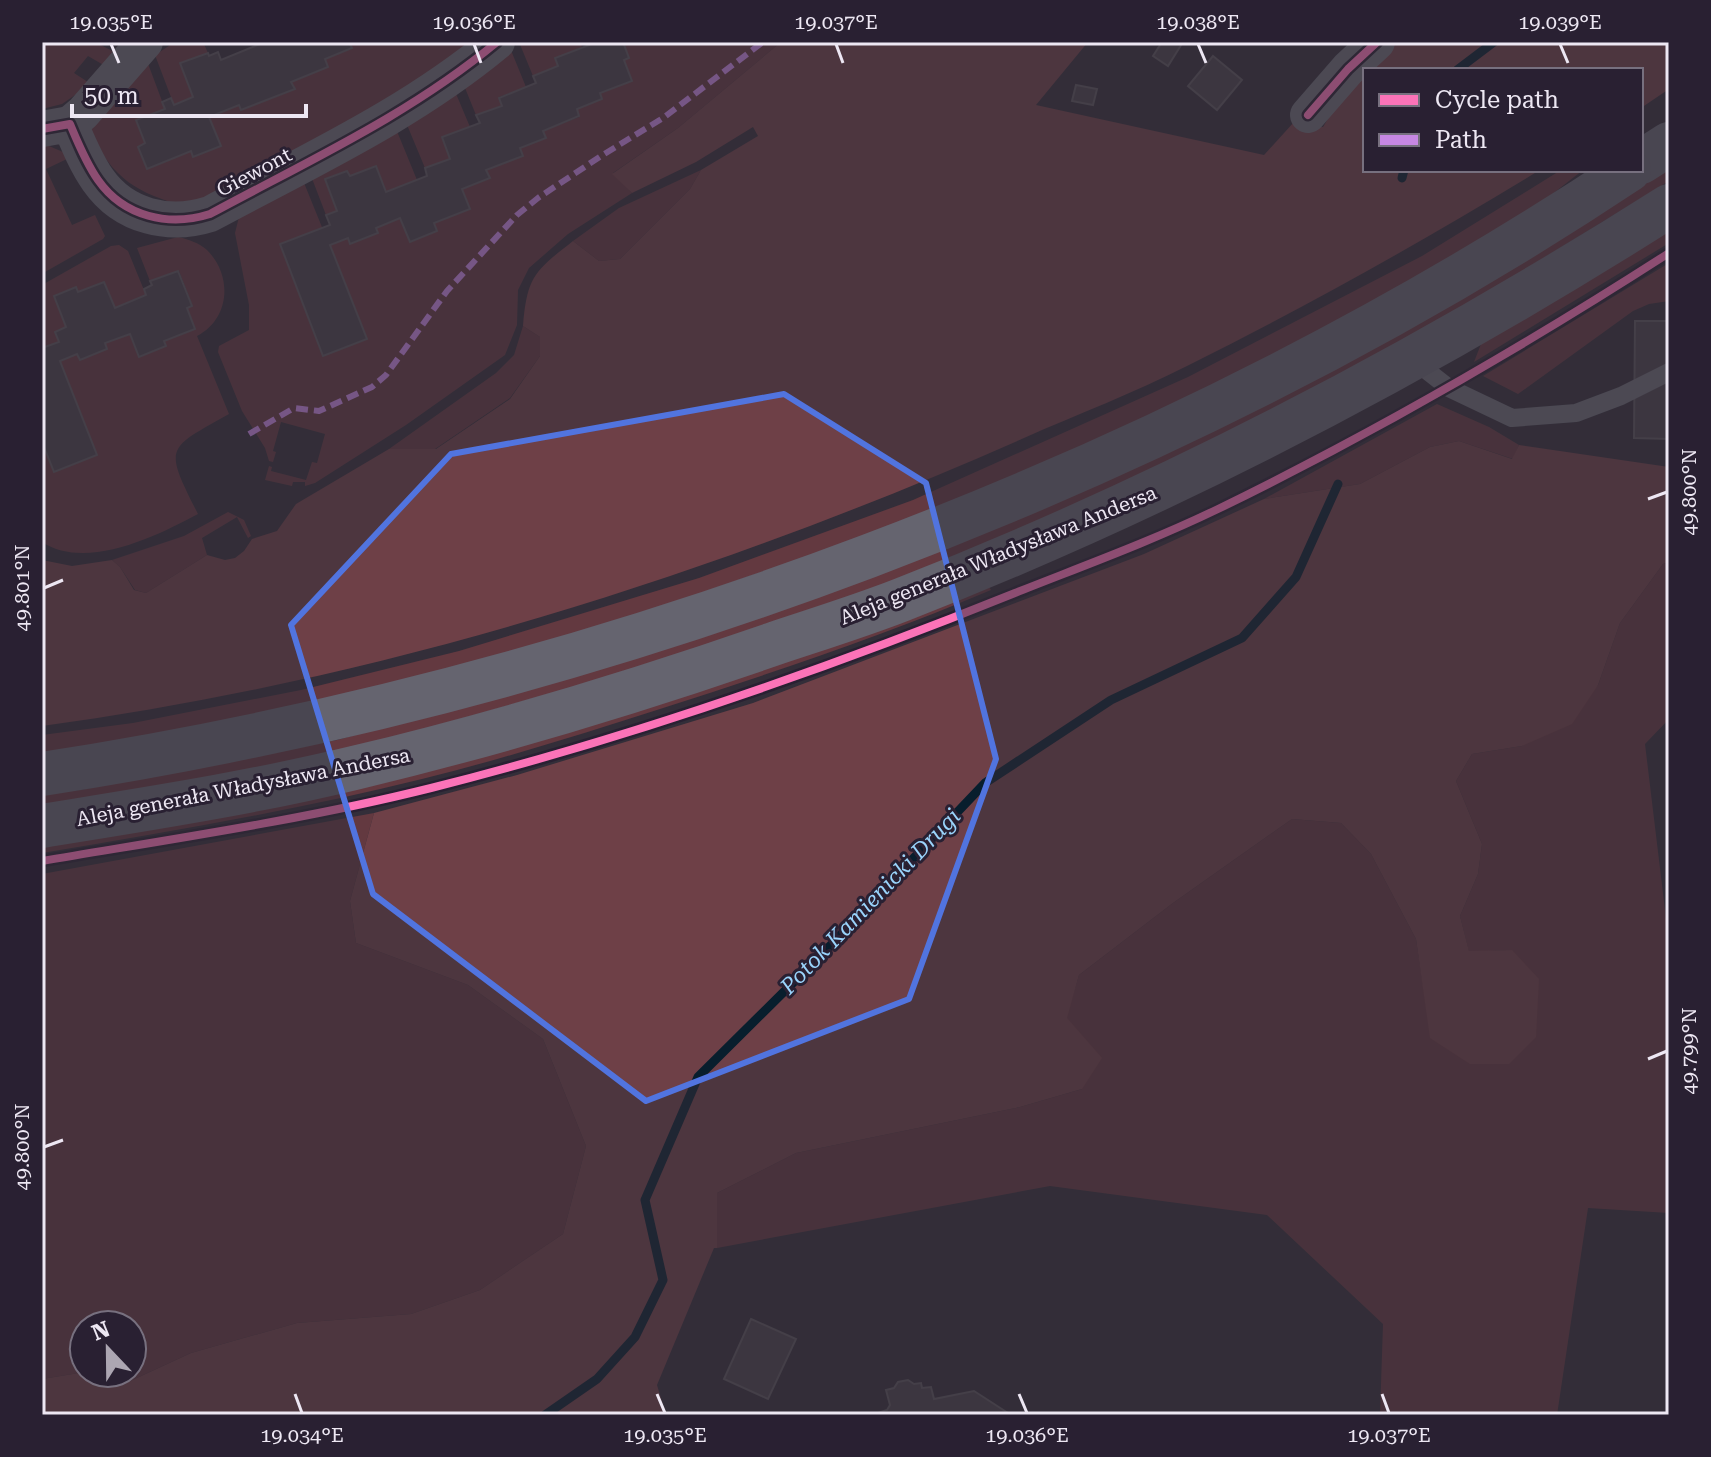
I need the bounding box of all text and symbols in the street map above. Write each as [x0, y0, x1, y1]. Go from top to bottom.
text: 19.035°E [69, 10, 153, 34]
text: 19.036°E [432, 10, 516, 34]
text: 19.037°E [794, 10, 878, 34]
text: 19.038°E [1156, 10, 1240, 34]
text: 19.039°E [1518, 10, 1602, 34]
scale bar [72, 68, 306, 118]
legend [1363, 68, 1643, 172]
text: 50 m [84, 82, 139, 110]
text: Cycle path [1435, 86, 1559, 114]
text: Path [1435, 126, 1487, 154]
street label: Giewont [212, 142, 296, 202]
text: 49.800°N [1677, 449, 1701, 535]
street label: Aleja generała Władysława Andersa [836, 480, 1160, 630]
text: 49.801°N [10, 545, 34, 631]
street label: Aleja generała Władysława Andersa [74, 743, 412, 831]
water label: Potok Kamienicki Drugi [775, 804, 965, 1000]
text: 49.799°N [1677, 1008, 1701, 1094]
text: 49.800°N [10, 1104, 34, 1190]
north arrow [68, 1309, 148, 1389]
text: N [88, 1316, 113, 1346]
text: 19.034°E [260, 1423, 344, 1447]
text: 19.035°E [623, 1423, 707, 1447]
text: 19.036°E [985, 1423, 1069, 1447]
text: 19.037°E [1347, 1423, 1431, 1447]

